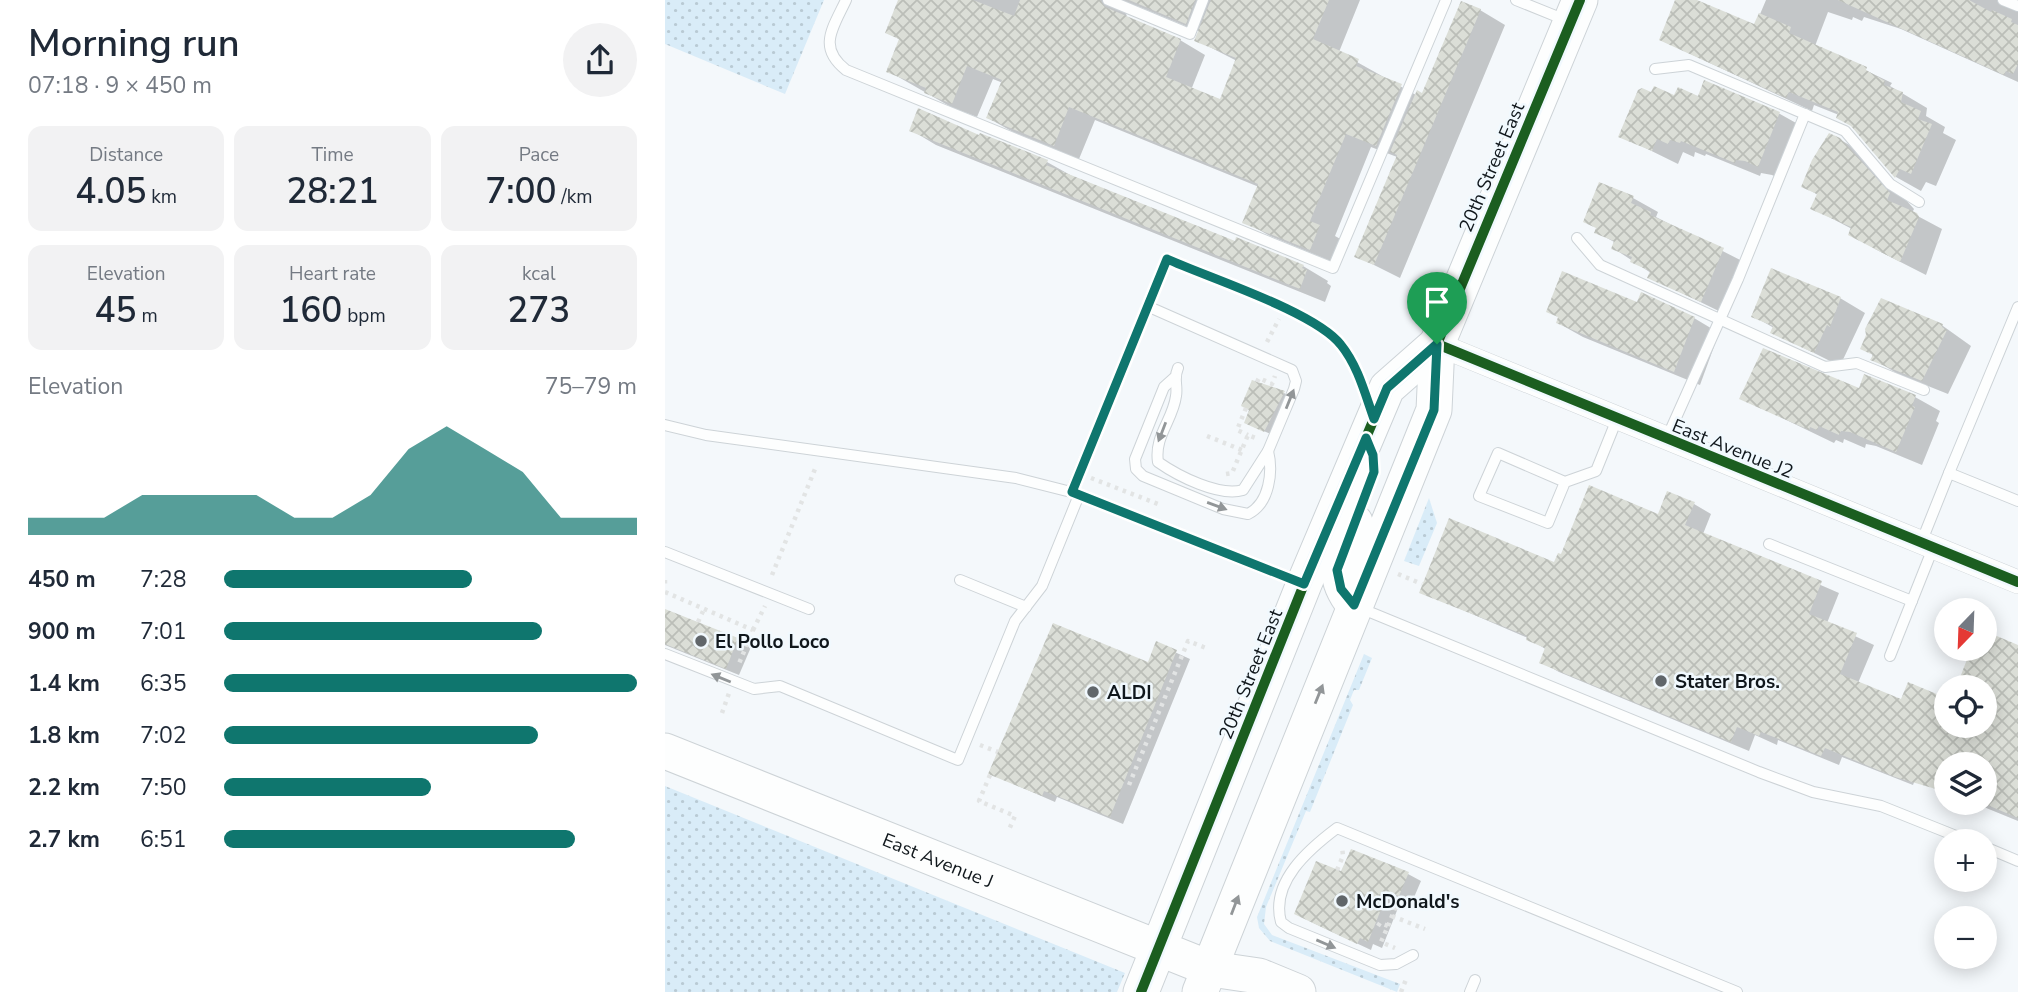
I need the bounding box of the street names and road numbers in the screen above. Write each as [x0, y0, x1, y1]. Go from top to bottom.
street label: 20th Street East [1453, 98, 1531, 236]
street label: East Avenue J2 [1668, 413, 1797, 485]
street label: 20th Street East [1213, 605, 1289, 743]
street label: East Avenue J [878, 827, 997, 895]

